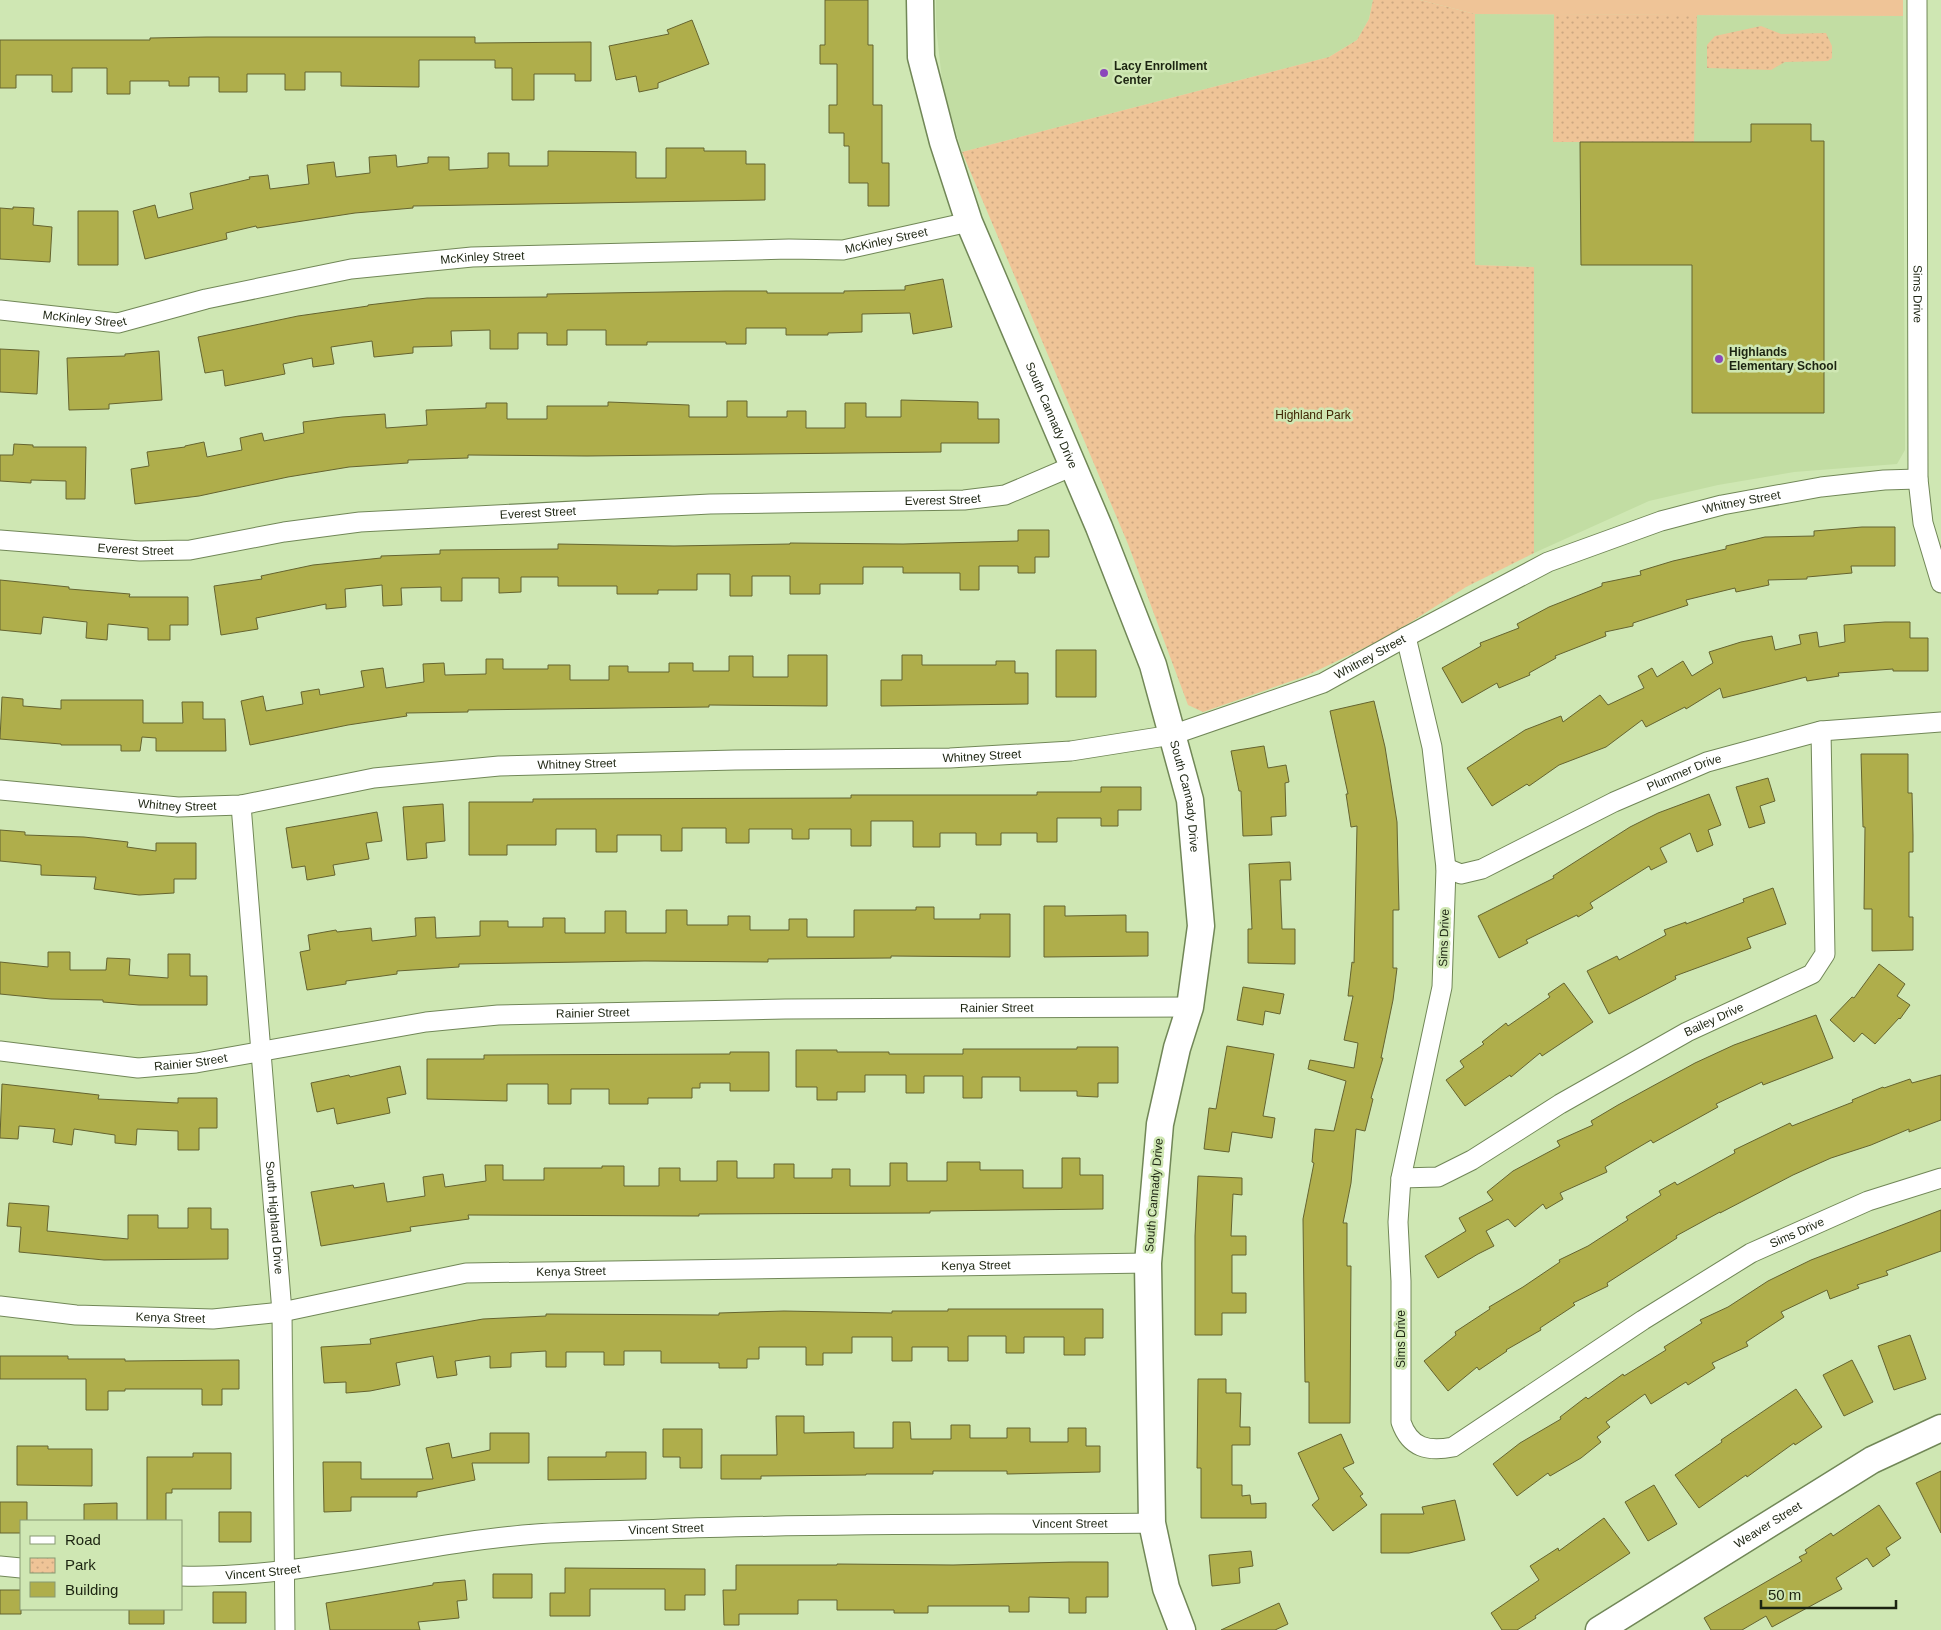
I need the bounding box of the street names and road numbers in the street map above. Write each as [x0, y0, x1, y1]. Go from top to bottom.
street label: McKinley Street [844, 224, 929, 256]
street label: McKinley Street [440, 249, 525, 267]
street label: Sims Drive [1911, 265, 1925, 323]
street label: McKinley Street [42, 308, 129, 330]
street label: South Cannady Drive [1023, 360, 1080, 471]
street label: Whitney Street [1701, 487, 1782, 517]
street label: Everest Street [905, 491, 982, 508]
street label: Everest Street [500, 504, 577, 522]
street label: Everest Street [97, 541, 174, 558]
street label: Whitney Street [1332, 631, 1408, 682]
street label: South Cannady Drive [1167, 739, 1202, 853]
street label: Whitney Street [942, 747, 1022, 765]
street label: Plummer Drive [1645, 751, 1723, 794]
street label: Whitney Street [537, 756, 617, 772]
street label: Whitney Street [137, 796, 217, 814]
street label: Sims Drive [1436, 908, 1452, 967]
street label: Bailey Drive [1682, 1000, 1746, 1039]
street label: Rainier Street [960, 1001, 1034, 1015]
street label: Rainier Street [556, 1005, 630, 1021]
street label: Rainier Street [154, 1050, 229, 1074]
street label: South Cannady Drive [1142, 1137, 1166, 1252]
street label: South Highland Drive [263, 1160, 286, 1275]
street label: Sims Drive [1768, 1214, 1827, 1251]
street label: Kenya Street [941, 1258, 1011, 1273]
street label: Kenya Street [536, 1264, 606, 1279]
street label: Kenya Street [135, 1310, 206, 1326]
street label: Sims Drive [1394, 1310, 1408, 1368]
street label: Weaver Street [1732, 1498, 1805, 1551]
street label: Vincent Street [1032, 1516, 1108, 1531]
street label: Vincent Street [628, 1521, 704, 1537]
street label: Vincent Street [225, 1561, 302, 1582]

